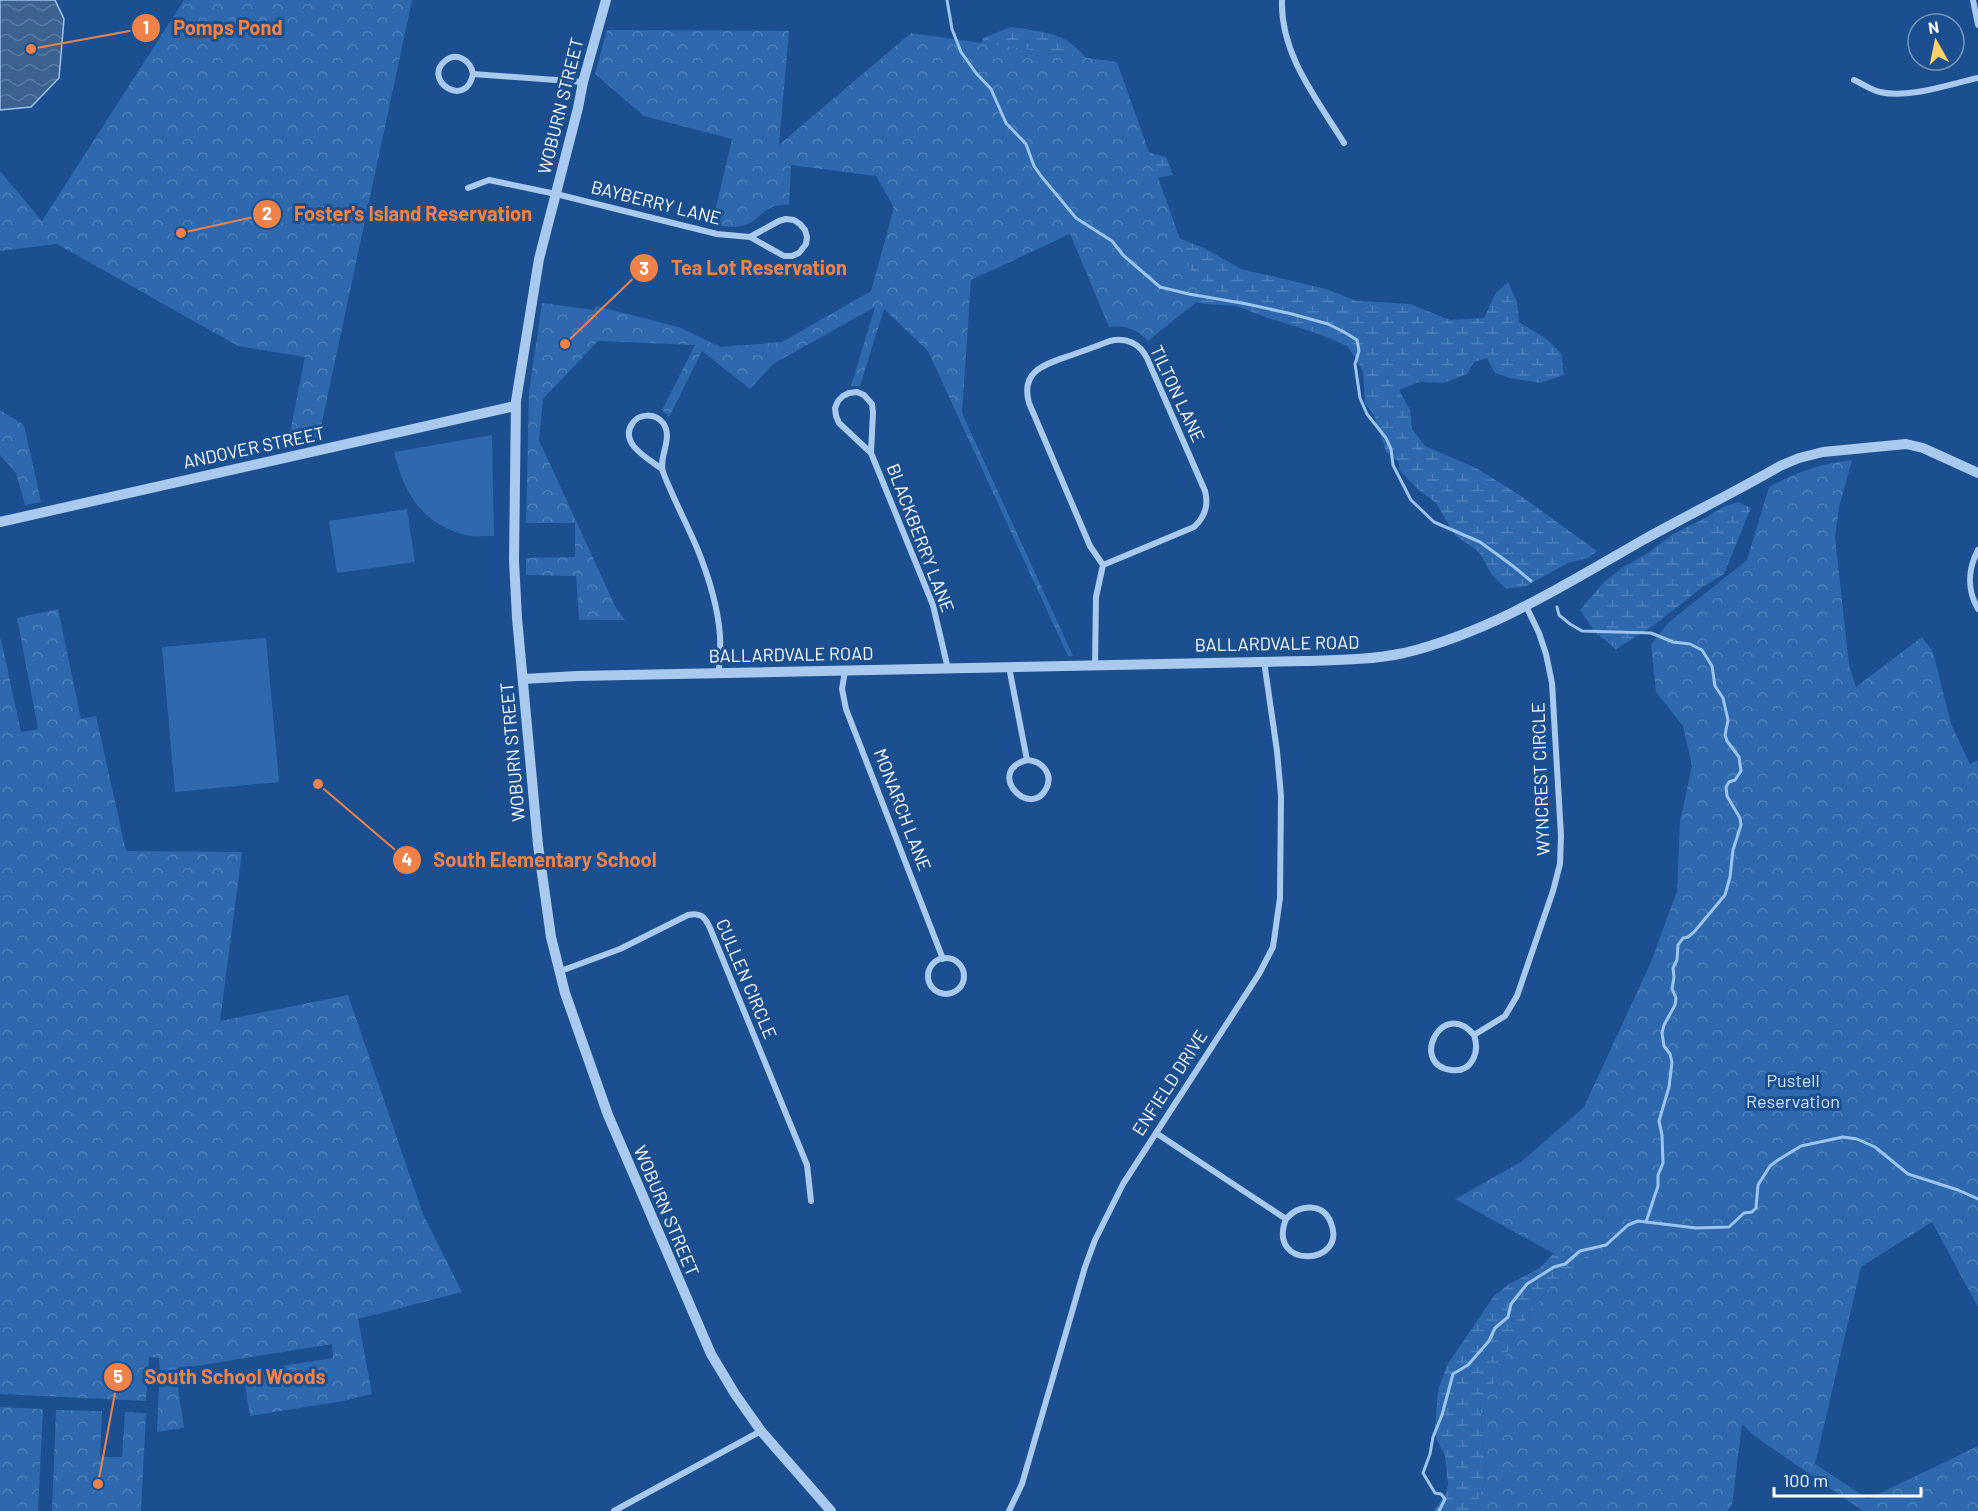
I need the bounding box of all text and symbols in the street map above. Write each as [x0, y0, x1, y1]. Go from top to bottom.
callout: Pomps Pond [131, 9, 295, 47]
north arrow [1906, 12, 1966, 72]
text: Pomps Pond [173, 15, 283, 39]
text: 1 [143, 16, 149, 38]
text: N [1927, 16, 1940, 37]
street label: WOBURN STREET [532, 35, 588, 176]
street label: BAYBERRY LANE [589, 175, 723, 229]
callout: Foster's Island Reservation [252, 195, 544, 233]
text: Foster's Island Reservation [294, 201, 532, 225]
text: 2 [262, 202, 272, 224]
callout: Tea Lot Reservation [629, 249, 859, 287]
text: Tea Lot Reservation [671, 255, 847, 279]
text: 3 [639, 257, 649, 279]
street label: TILTON LANE [1146, 342, 1210, 446]
street label: ANDOVER STREET [181, 421, 327, 473]
street label: BLACKBERRY LANE [882, 460, 959, 615]
street label: BALLARDVALE ROAD [1195, 631, 1359, 655]
street label: BALLARDVALE ROAD [709, 642, 873, 666]
street label: WOBURN STREET [495, 682, 529, 823]
street label: WYNCREST CIRCLE [1526, 702, 1554, 856]
street label: MONARCH LANE [870, 745, 936, 874]
callout: South Elementary School [392, 841, 669, 879]
text: South Elementary School [433, 847, 657, 871]
text: 4 [402, 848, 413, 870]
street label: CULLEN CIRCLE [712, 915, 782, 1042]
street label: ENFIELD DRIVE [1127, 1025, 1211, 1139]
park label: Pustell Reservation [1746, 1069, 1840, 1112]
street label: WOBURN STREET [629, 1142, 704, 1279]
callout: South School Woods [103, 1358, 338, 1396]
text: South School Woods [144, 1364, 326, 1388]
text: 5 [113, 1365, 123, 1387]
scale bar [1774, 1460, 1921, 1498]
text: 100 m [1783, 1469, 1828, 1491]

